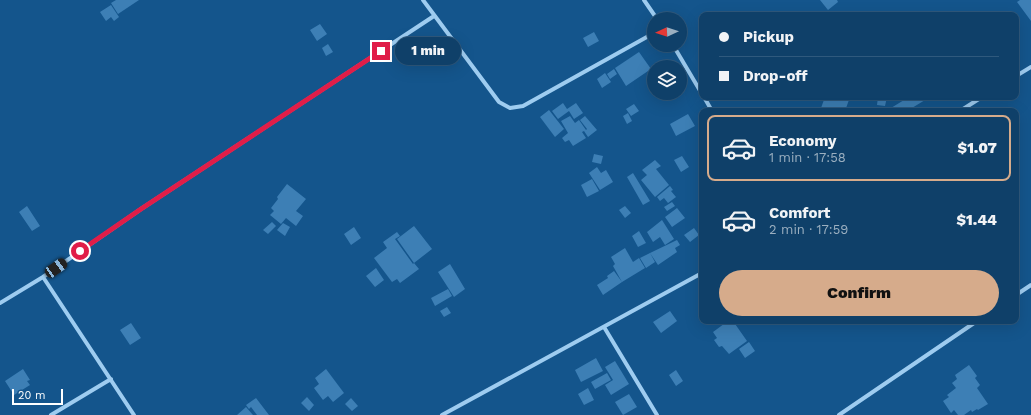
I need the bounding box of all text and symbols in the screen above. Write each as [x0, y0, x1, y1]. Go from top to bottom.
north arrow [647, 12, 687, 52]
map controls [647, 12, 687, 100]
text: Pickup [743, 28, 794, 46]
callout: 1 min [395, 37, 461, 65]
route end [372, 42, 390, 60]
text: 1 min [411, 43, 445, 58]
button: layers [647, 60, 687, 100]
text: Drop-off [743, 67, 808, 85]
icon: car [721, 130, 757, 166]
text: Economy [769, 132, 836, 150]
text: $1.07 [957, 139, 997, 157]
text: 1 min · 17:58 [769, 150, 846, 165]
icon: car [721, 202, 757, 238]
text: Comfort [769, 204, 830, 222]
text: $1.44 [956, 211, 997, 229]
text: 2 min · 17:59 [769, 222, 848, 237]
route start [71, 242, 89, 260]
car [43, 256, 69, 280]
button: Confirm [719, 270, 999, 316]
scale bar [12, 387, 63, 406]
text: 20 m [18, 389, 46, 402]

